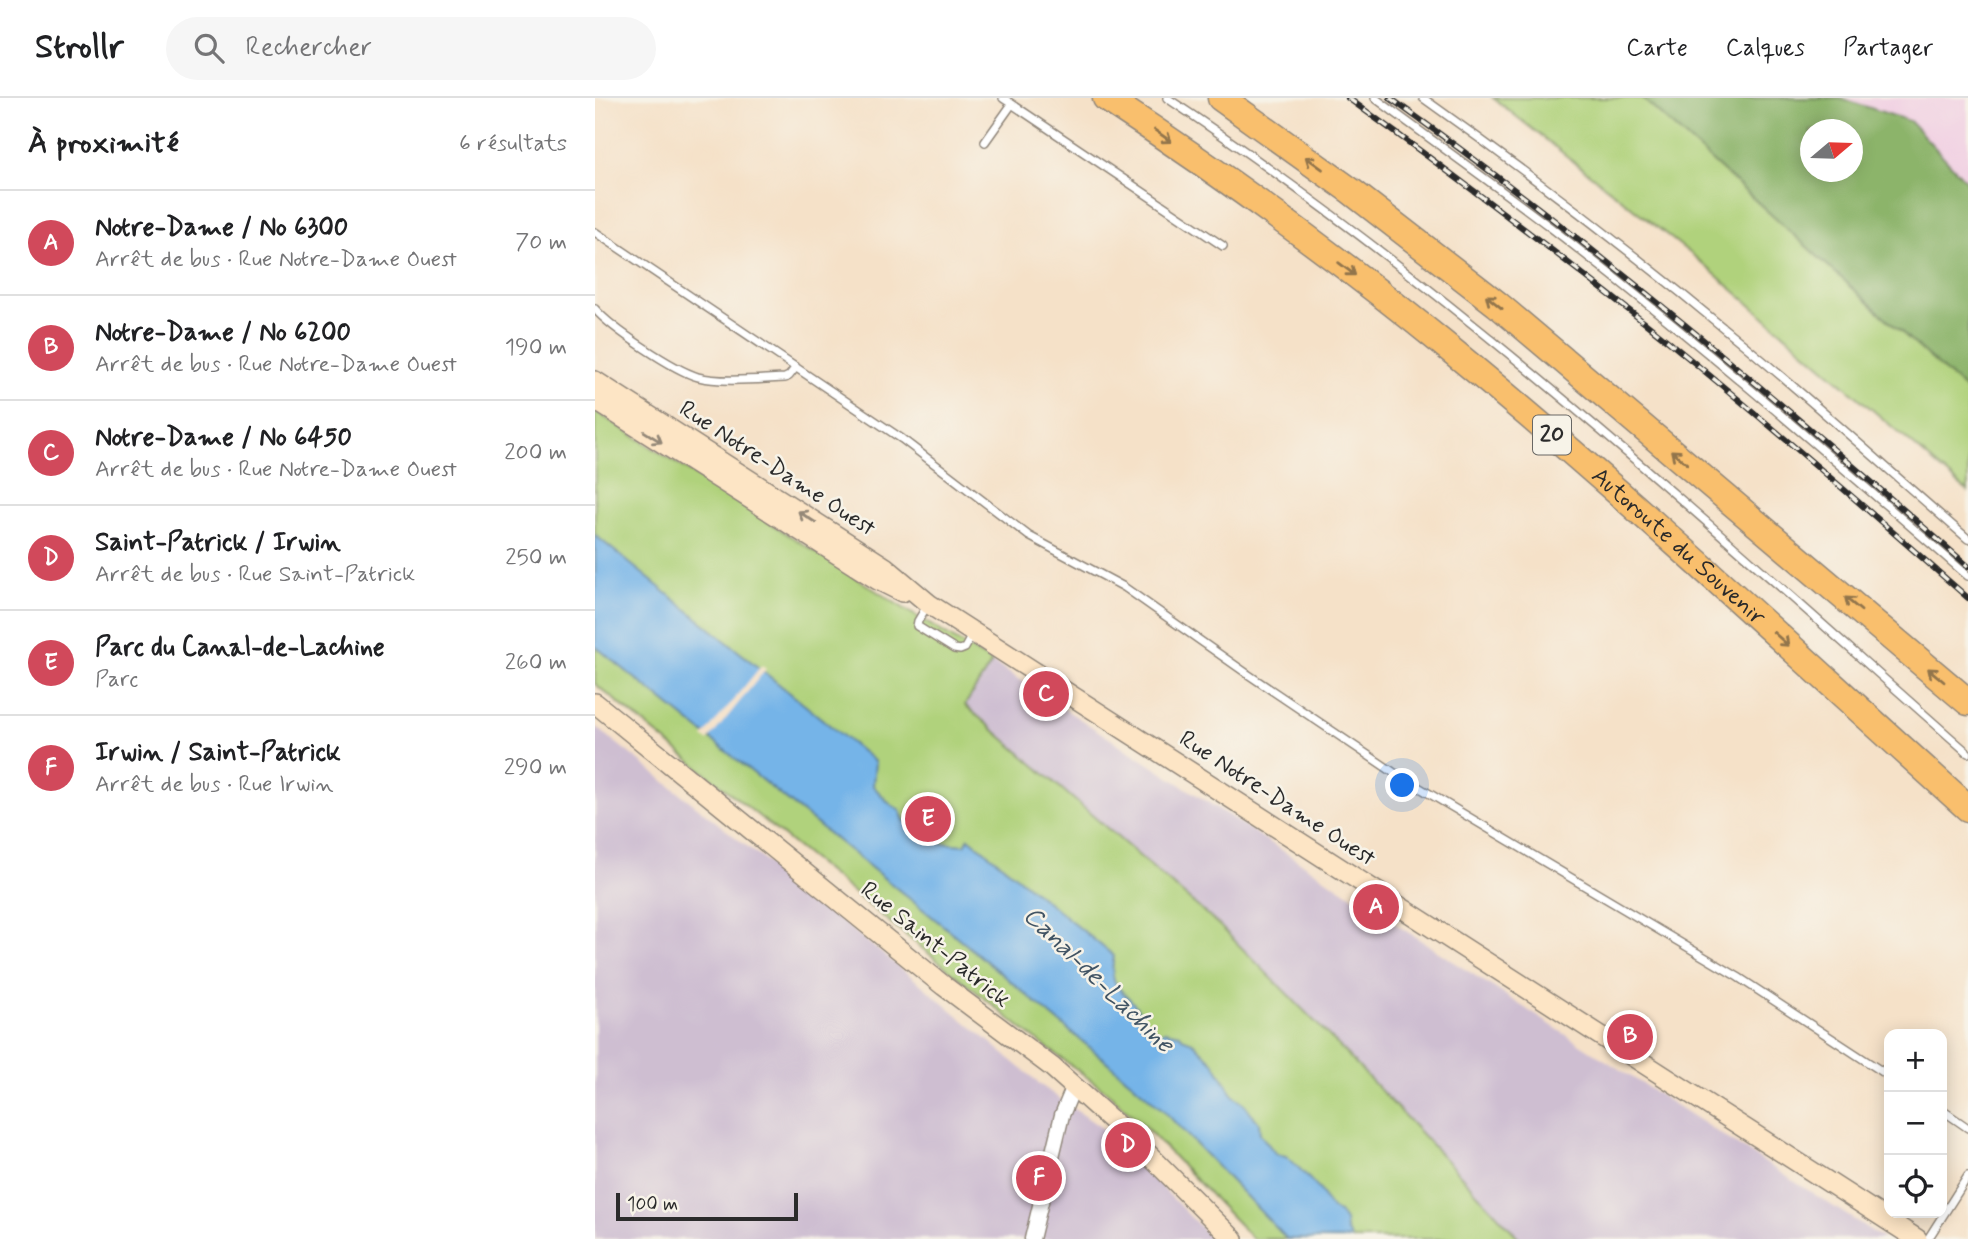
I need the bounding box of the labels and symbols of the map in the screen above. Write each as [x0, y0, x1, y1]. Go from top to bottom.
north arrow [1800, 119, 1863, 182]
one-way arrow [1153, 129, 1172, 143]
one-way arrow [1305, 156, 1324, 171]
one-way arrow [1338, 262, 1356, 277]
one-way arrow [1486, 294, 1504, 310]
street label: Rue Notre-Dame Ouest [673, 394, 881, 544]
road number: 20 [1533, 416, 1571, 454]
one-way arrow [642, 430, 662, 444]
one-way arrow [1670, 449, 1688, 465]
street label: Autoroute du Souvenir [1585, 460, 1773, 633]
one-way arrow [797, 510, 817, 524]
one-way arrow [1844, 596, 1862, 612]
one-way arrow [1772, 631, 1789, 648]
one-way arrow [1928, 667, 1946, 683]
pin: C [1023, 668, 1069, 720]
street label: Rue Notre-Dame Ouest [1173, 724, 1381, 874]
your location [1385, 768, 1419, 802]
pin: E [905, 793, 951, 845]
street label: Rue Saint-Patrick [854, 875, 1016, 1015]
pin: A [1353, 881, 1399, 933]
water label: Canal-de-Lachine [1015, 899, 1182, 1062]
pin: B [1607, 1011, 1653, 1063]
pin: D [1105, 1119, 1151, 1171]
pin: F [1016, 1152, 1062, 1204]
scale bar [616, 1190, 798, 1222]

